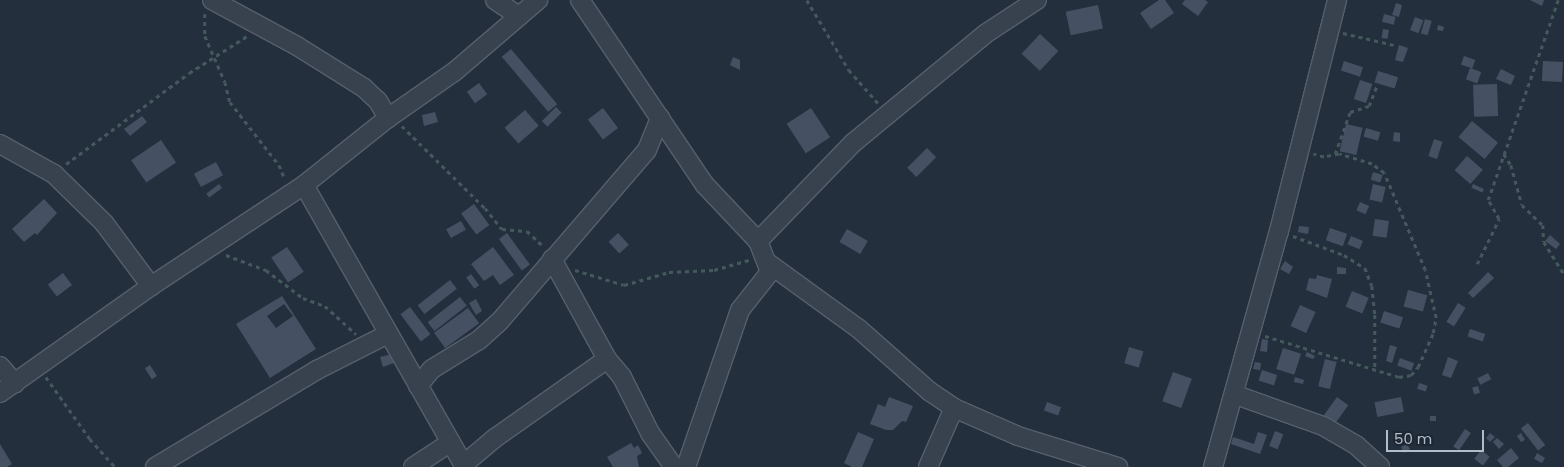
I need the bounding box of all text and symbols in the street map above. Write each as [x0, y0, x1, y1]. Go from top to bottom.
scale bar [1389, 420, 1486, 452]
text: 50 m [1394, 428, 1432, 449]

